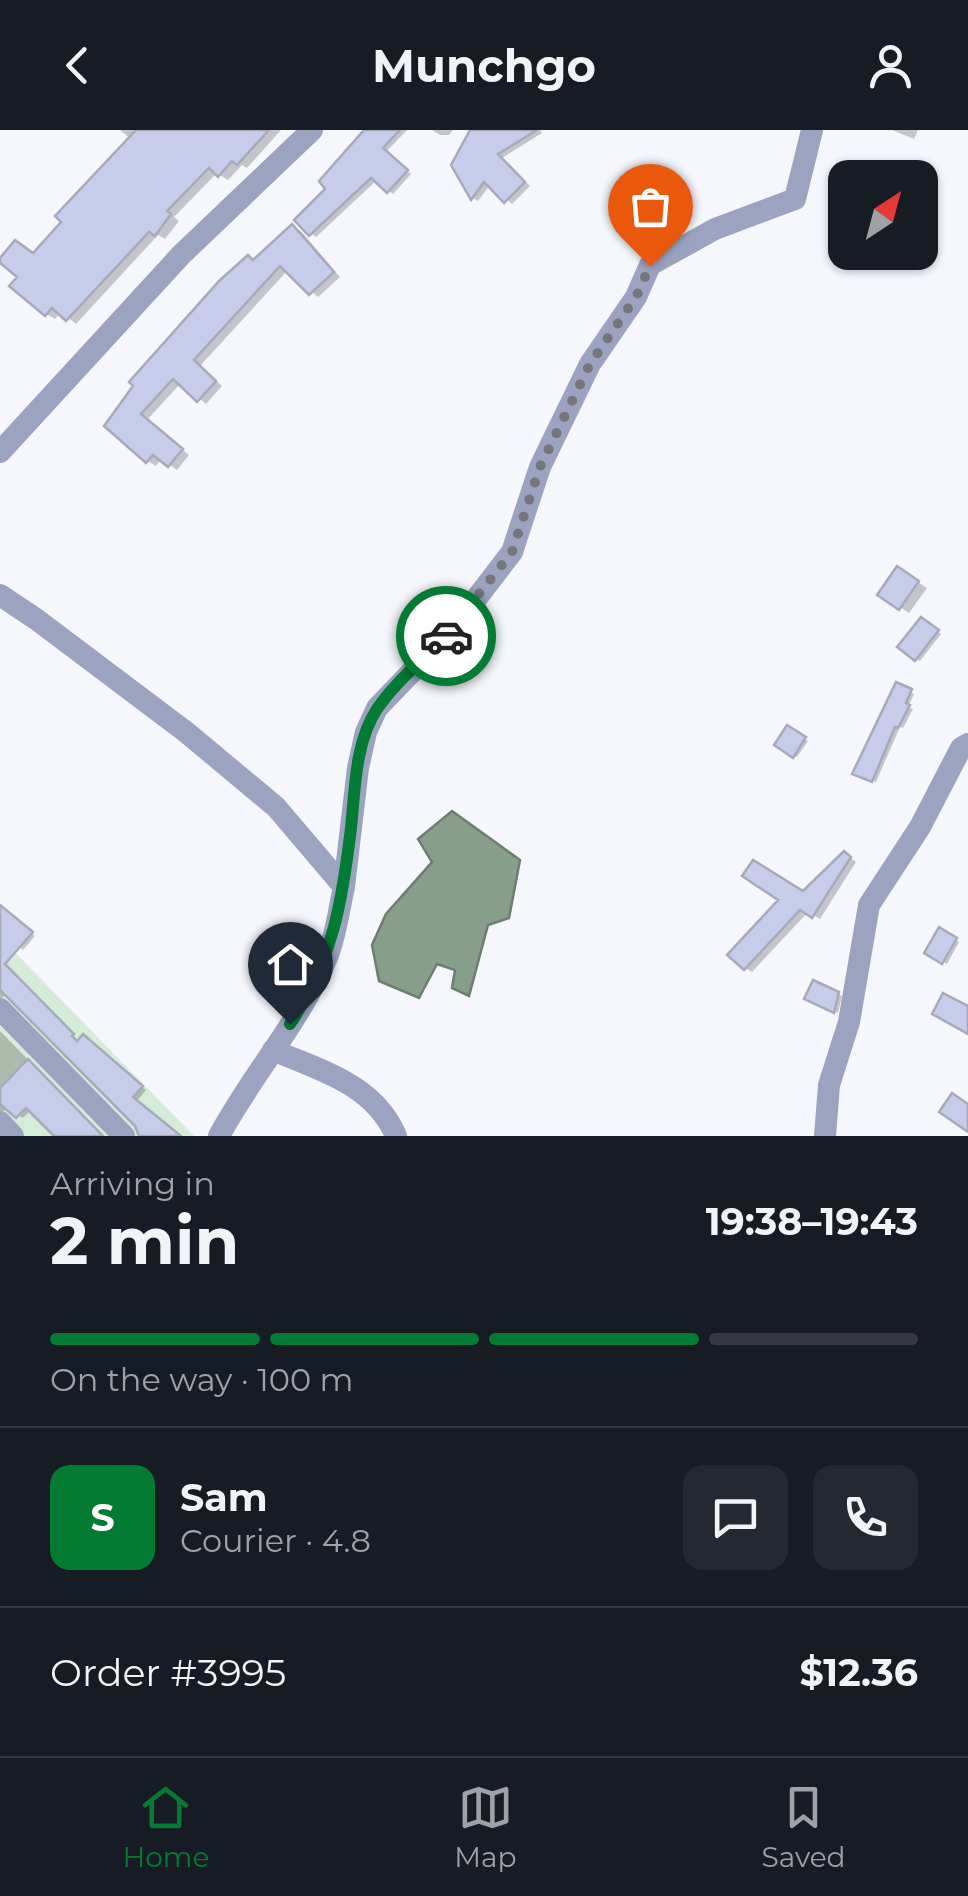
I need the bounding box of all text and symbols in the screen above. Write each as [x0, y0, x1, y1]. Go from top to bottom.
icon: back [50, 38, 105, 93]
text: Munchgo [372, 38, 596, 93]
icon: person [863, 38, 918, 93]
north arrow [828, 160, 938, 270]
map controls [828, 160, 938, 270]
pin [608, 164, 693, 267]
icon: bag [623, 179, 678, 234]
courier [396, 586, 496, 686]
icon: car [419, 609, 474, 664]
pin [248, 922, 333, 1025]
icon: home [263, 937, 318, 992]
text: Arriving in [50, 1164, 215, 1203]
text: 19:38–19:43 [706, 1198, 918, 1245]
text: 2 min [50, 1201, 239, 1280]
text: On the way · 100 m [50, 1360, 353, 1399]
button: chat [683, 1465, 788, 1570]
button: phone [813, 1465, 918, 1570]
text: Sam [180, 1474, 268, 1521]
text: S [90, 1494, 115, 1541]
text: Courier · 4.8 [180, 1521, 371, 1560]
text: Order #3995 [50, 1649, 286, 1696]
text: $12.36 [799, 1649, 918, 1696]
tab: Home [122, 1780, 209, 1874]
tab: Map [454, 1780, 517, 1874]
tab: Saved [761, 1780, 846, 1874]

